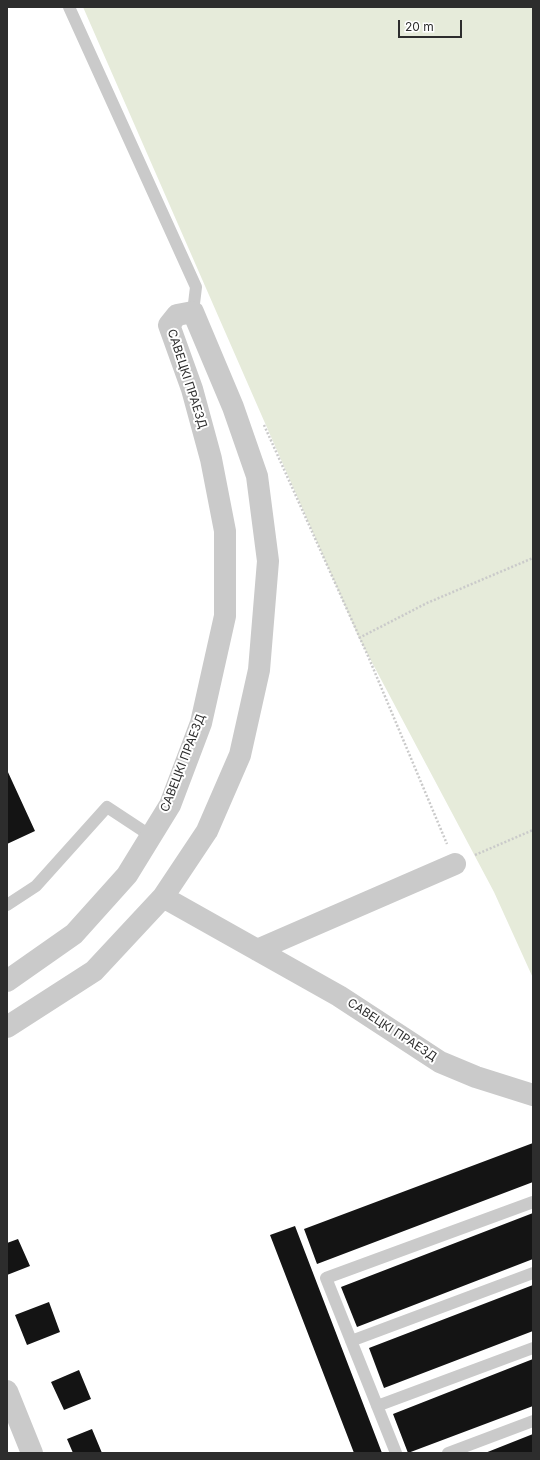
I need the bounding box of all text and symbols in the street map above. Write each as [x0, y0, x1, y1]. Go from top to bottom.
scale bar [400, 12, 464, 38]
text: 20 m [405, 19, 434, 34]
street label: САВЕЦКІ ПРАЕЗД [164, 328, 210, 430]
street label: САВЕЦКІ ПРАЕЗД [158, 712, 208, 814]
street label: САВЕЦКІ ПРАЕЗД [345, 996, 439, 1064]

